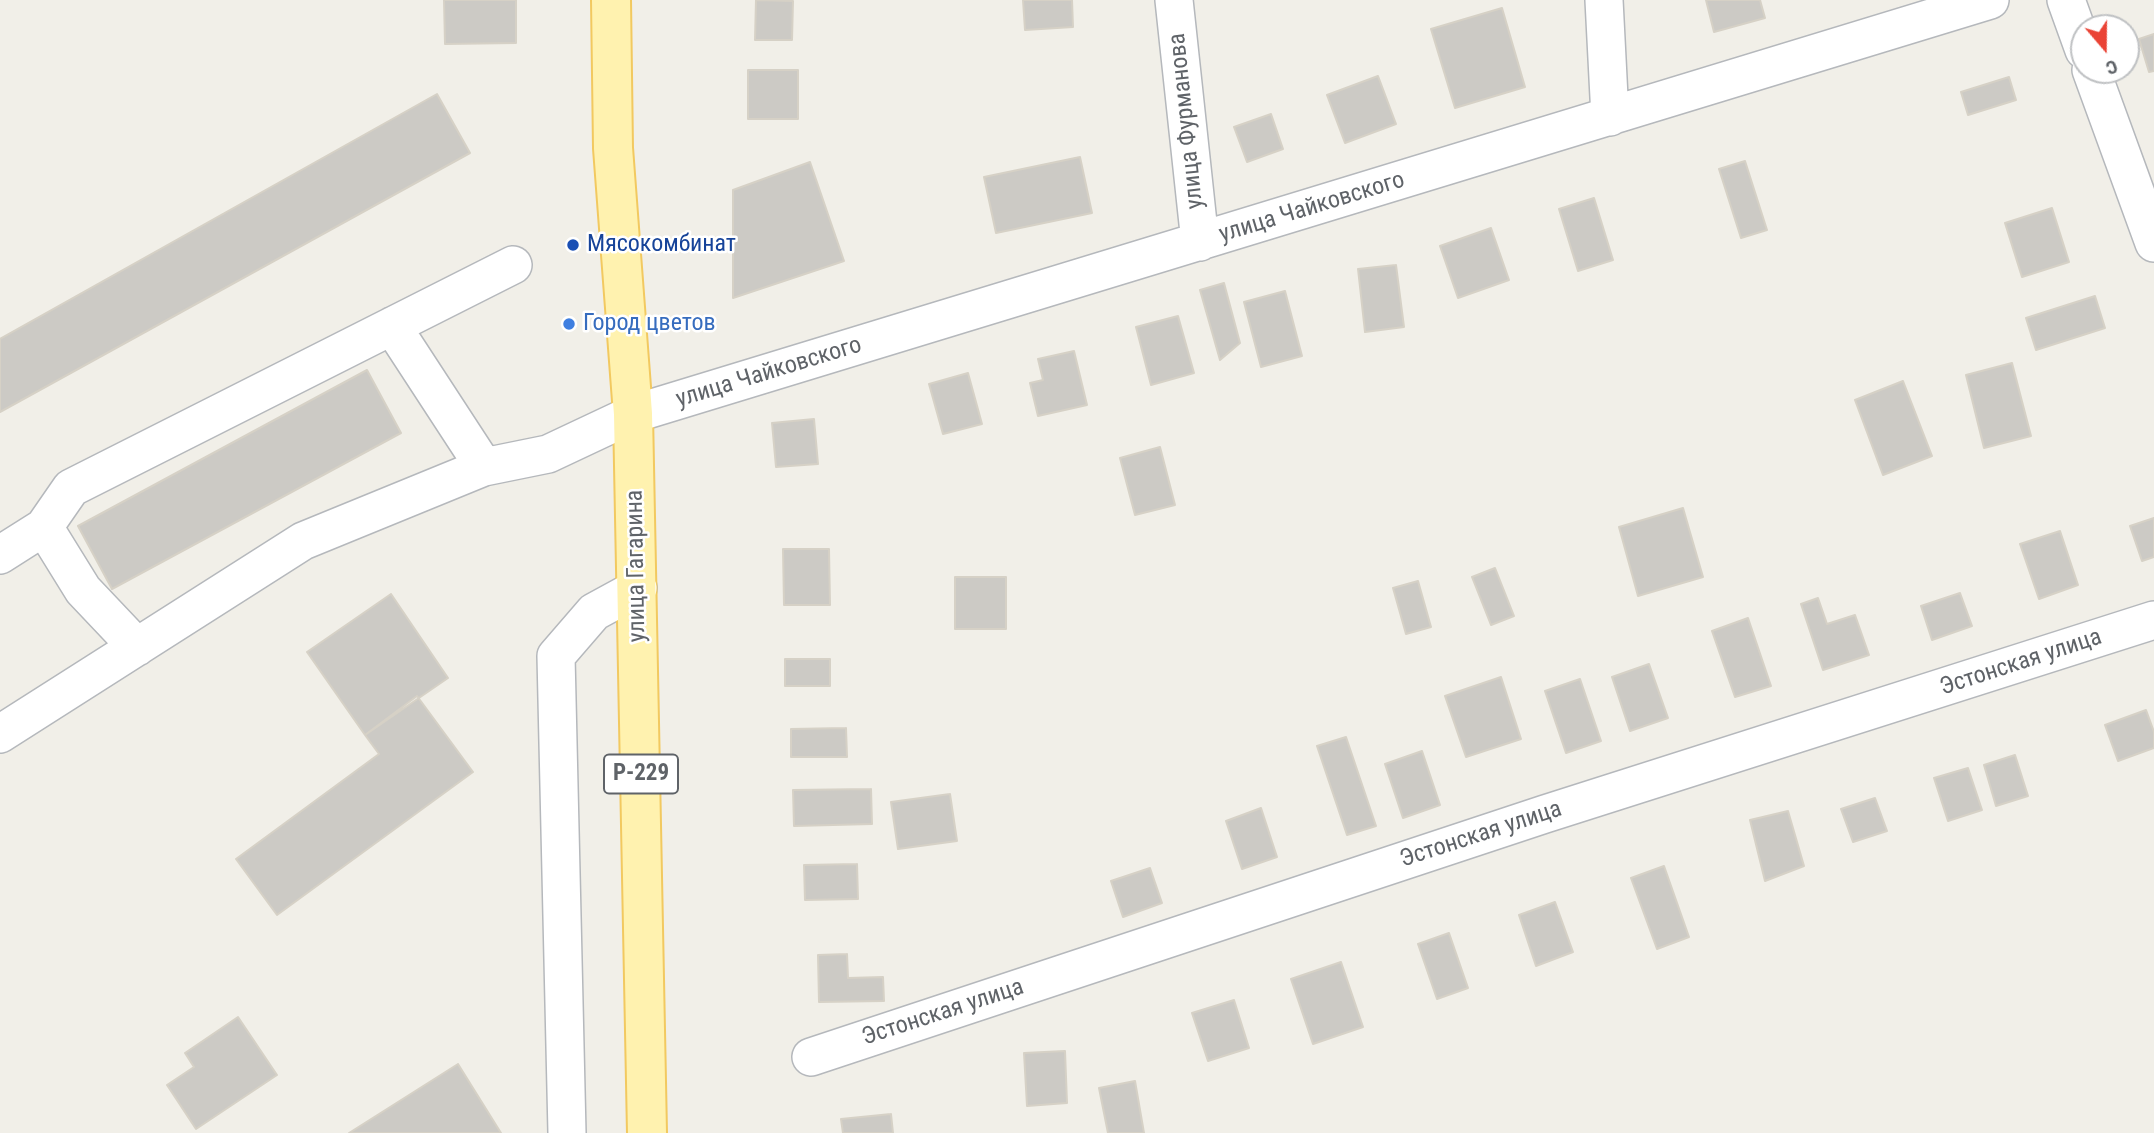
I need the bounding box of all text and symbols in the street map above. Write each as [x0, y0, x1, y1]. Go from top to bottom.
north arrow [2070, 14, 2140, 84]
street label: улица Фурманова [1163, 32, 1211, 210]
text: С [2103, 55, 2121, 80]
street label: улица Чайковского [1216, 166, 1408, 250]
place label: Мясокомбинат [587, 231, 736, 259]
marker: Мясокомбинат [565, 237, 581, 253]
place label: Город цветов [583, 310, 716, 338]
marker: Город цветов [561, 316, 577, 332]
street label: улица Чайковского [673, 331, 865, 415]
street label: улица Гагарина [621, 490, 653, 642]
street label: Эстонская улица [1936, 623, 2106, 703]
road number: Р-229 [604, 754, 678, 794]
street label: Эстонская улица [1396, 795, 1566, 875]
street label: Эстонская улица [858, 973, 1028, 1053]

